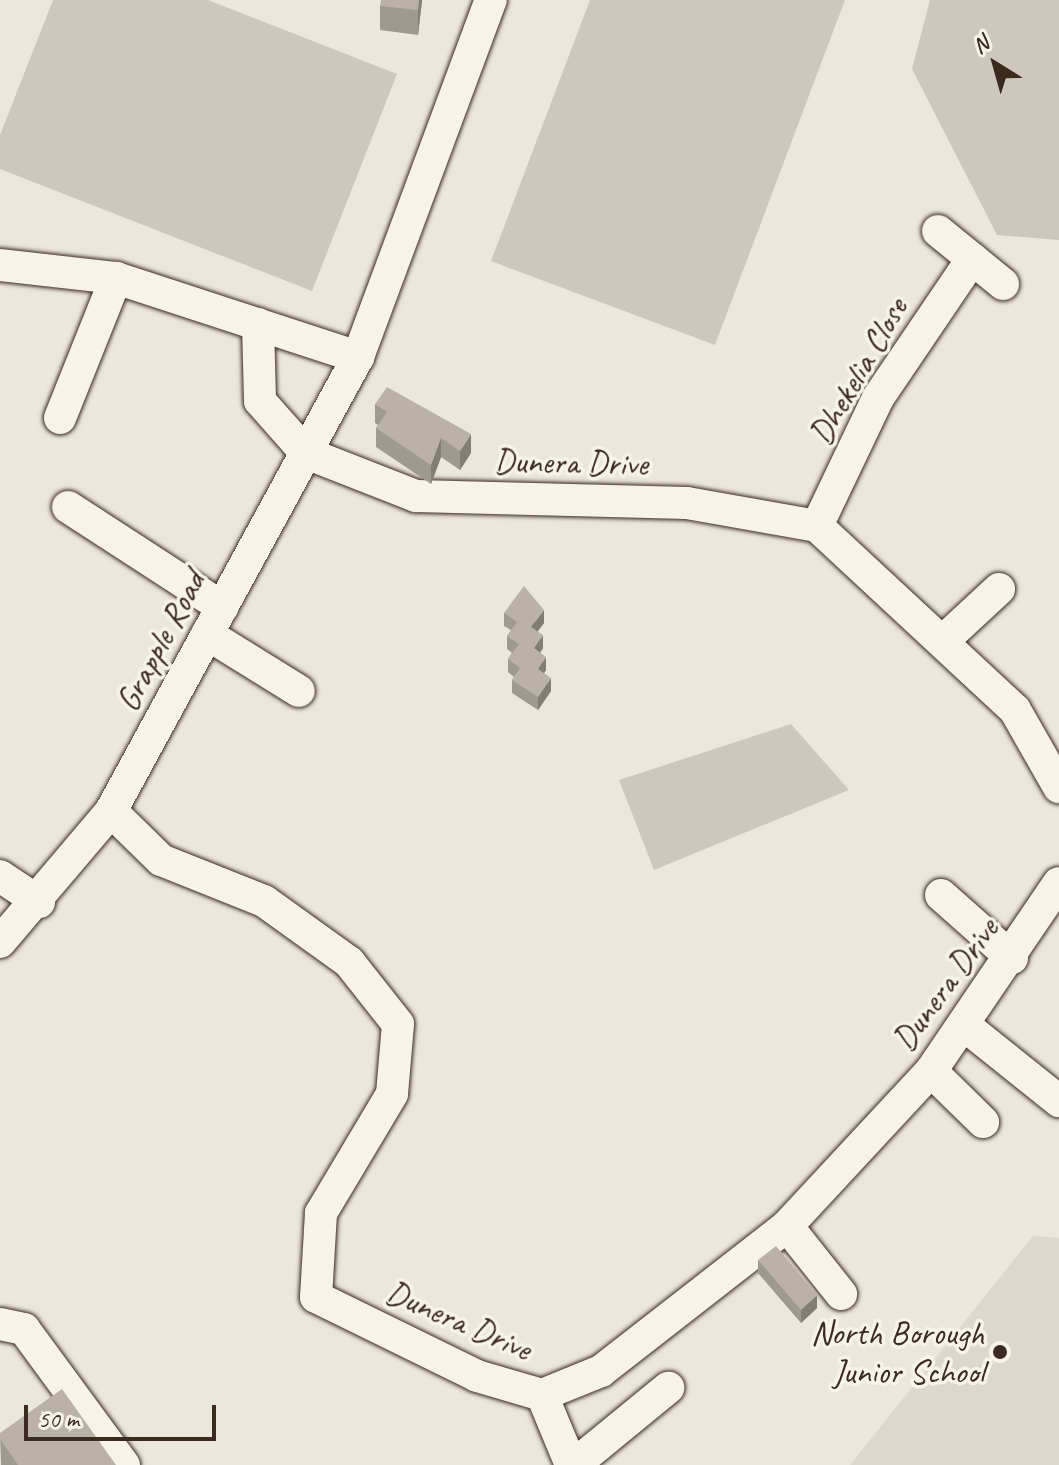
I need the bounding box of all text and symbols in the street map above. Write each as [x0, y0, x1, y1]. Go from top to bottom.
north arrow [955, 24, 1035, 104]
text: N [967, 30, 994, 60]
street label: Dhekelia Close [800, 291, 916, 451]
street label: Dunera Drive [494, 440, 648, 484]
street label: Grapple Road [107, 565, 213, 717]
street label: Dunera Drive [883, 910, 1007, 1058]
street label: Dunera Drive [380, 1271, 538, 1369]
place label: North Borough Junior School [810, 1312, 984, 1392]
marker: North Borough Junior School [991, 1343, 1009, 1361]
scale bar [28, 1389, 220, 1439]
text: 50 m [38, 1404, 79, 1434]

